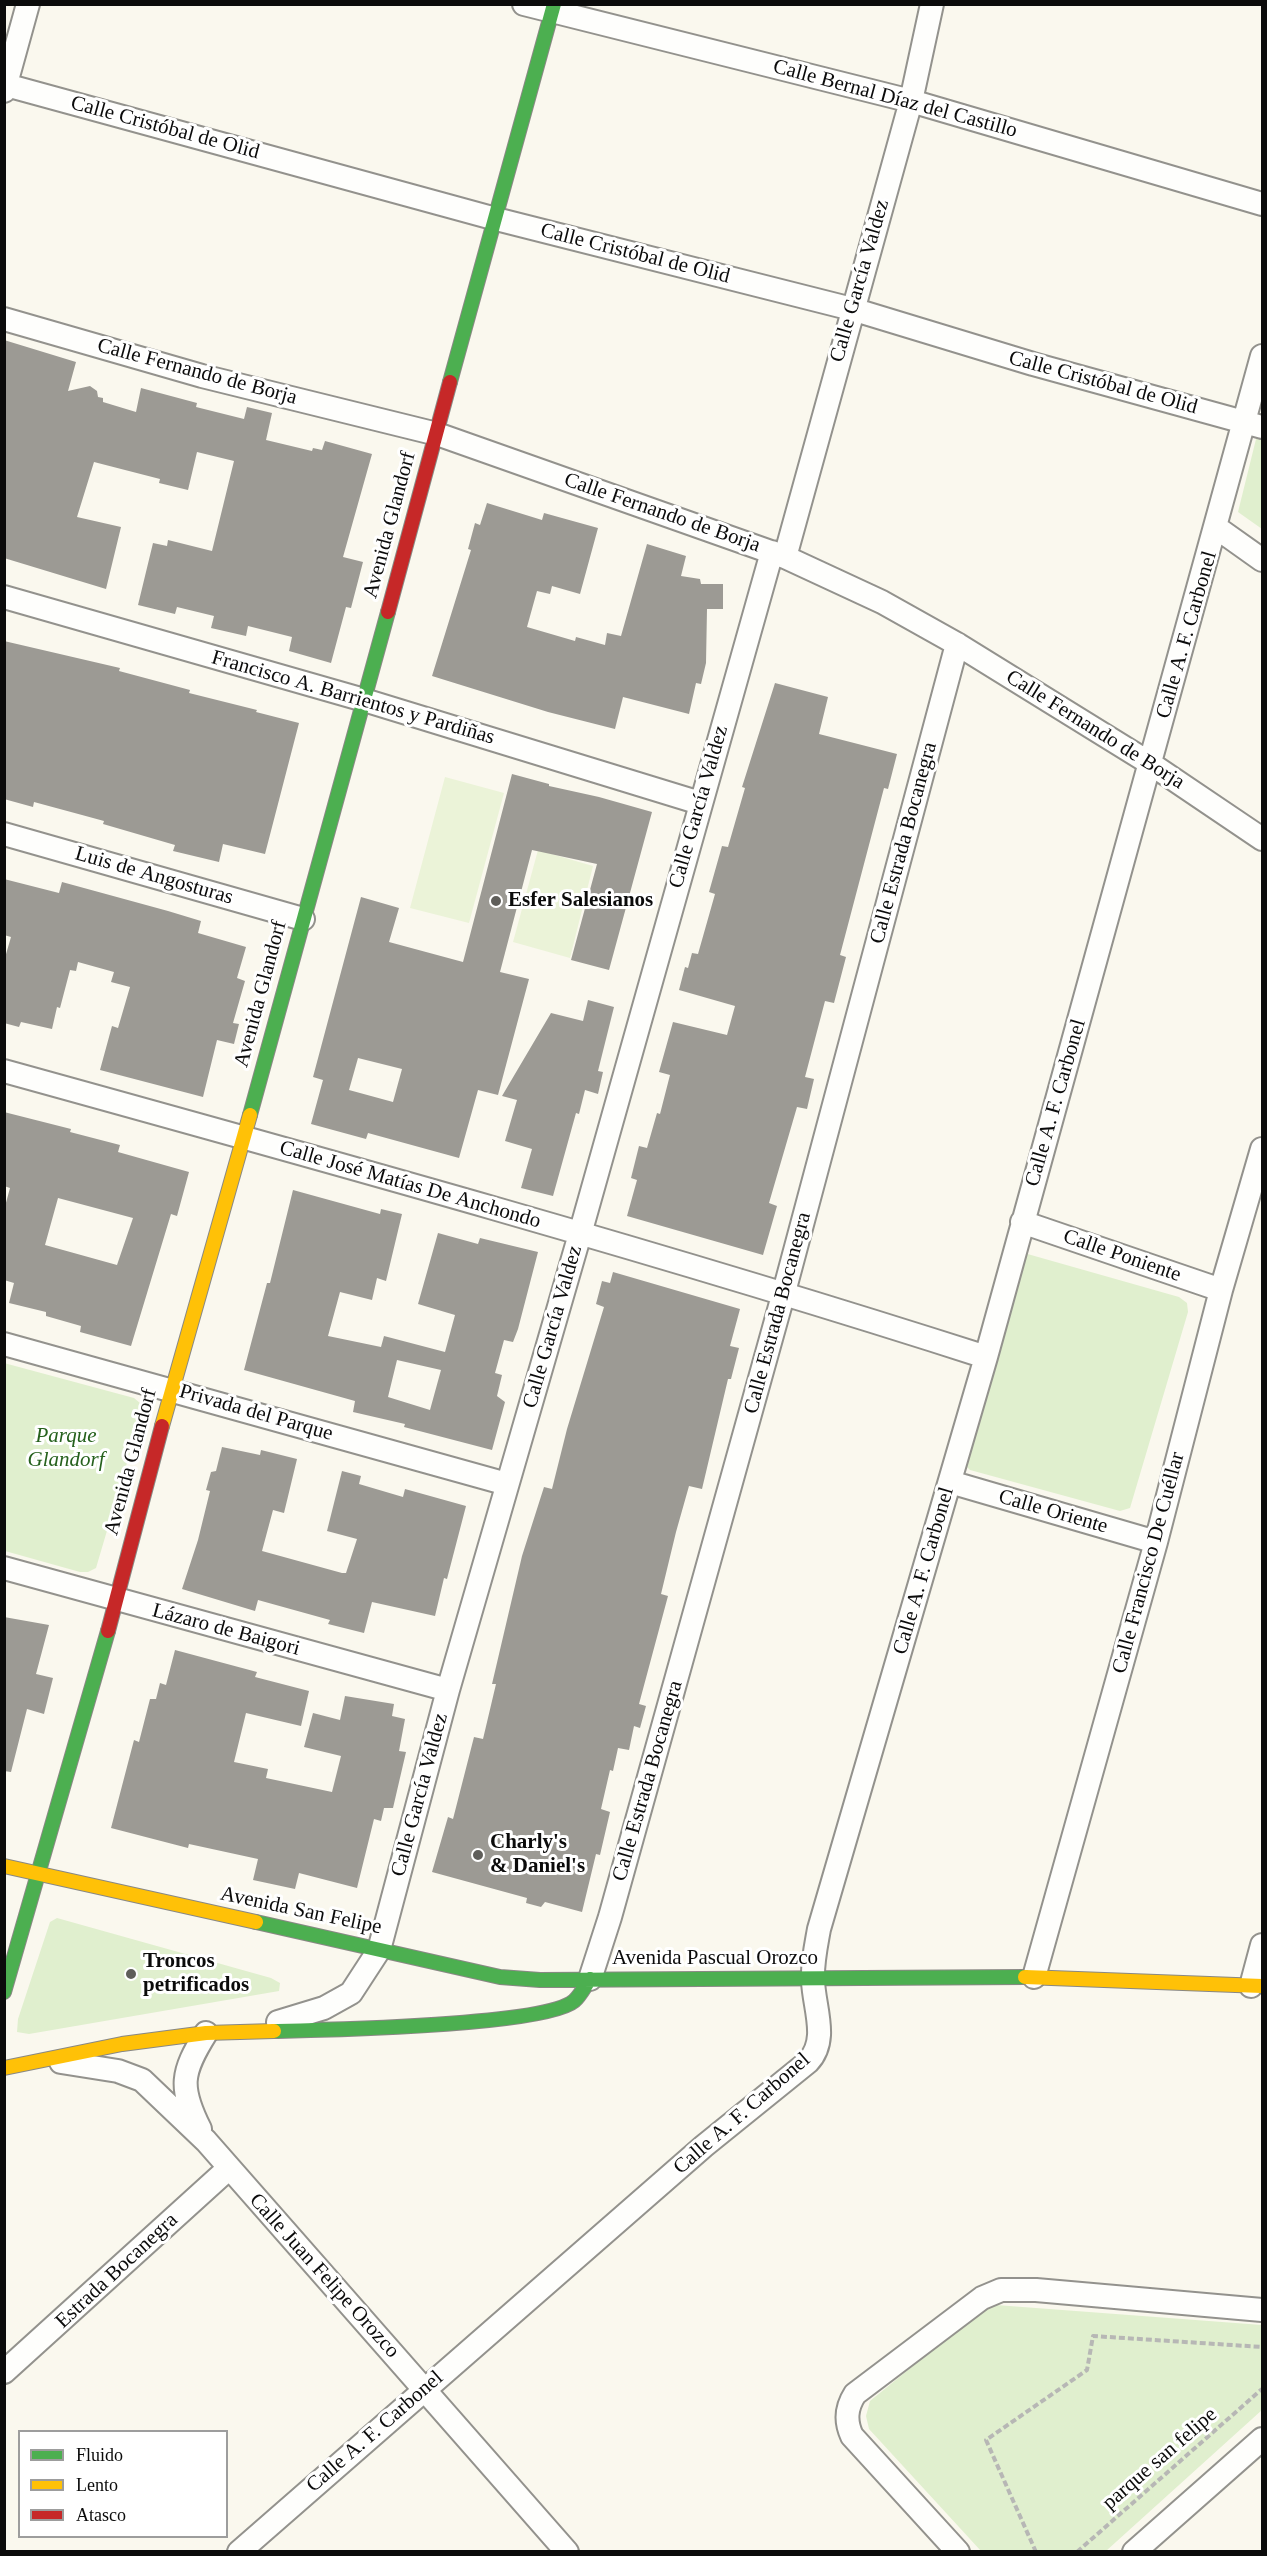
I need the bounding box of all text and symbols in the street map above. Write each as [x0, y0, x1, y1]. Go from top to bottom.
street label: Calle Bernal Díaz del Castillo [770, 54, 1020, 144]
street label: Calle Cristóbal de Olid [68, 91, 262, 165]
street label: Calle García Valdez [825, 197, 895, 365]
street label: Calle Cristóbal de Olid [538, 218, 732, 290]
street label: Calle Fernando de Borja [94, 333, 300, 411]
street label: Calle Cristóbal de Olid [1006, 346, 1200, 420]
street label: Avenida Glandorf [358, 449, 422, 601]
street label: Calle Fernando de Borja [561, 468, 763, 558]
street label: Calle A. F. Carbonel [1151, 549, 1223, 721]
street label: Francisco A. Barrientos y Pardiñas [209, 645, 497, 751]
street label: Calle Fernando de Borja [1001, 665, 1189, 795]
street label: Calle García Valdez [664, 723, 734, 891]
street label: Calle Estrada Bocanegra [865, 739, 943, 947]
street label: Luis de Angosturas [72, 841, 236, 911]
place label: Esfer Salesianos [508, 888, 653, 914]
marker: Esfer Salesianos [489, 894, 503, 908]
street label: Avenida Glandorf [229, 918, 293, 1070]
street label: Calle A. F. Carbonel [1020, 1017, 1092, 1189]
street label: Calle José Matías De Anchondo [276, 1136, 544, 1234]
street label: Calle Estrada Bocanegra [739, 1209, 817, 1417]
street label: Calle Poniente [1060, 1224, 1184, 1288]
street label: Calle García Valdez [518, 1243, 588, 1411]
street label: Privada del Parque [176, 1379, 336, 1447]
street label: Avenida Glandorf [99, 1386, 163, 1538]
park label: Parque Glandorf [27, 1423, 105, 1473]
street label: Calle Francisco De Cuéllar [1107, 1450, 1191, 1676]
street label: Calle Oriente [995, 1484, 1111, 1540]
street label: Calle A. F. Carbonel [888, 1485, 960, 1657]
street label: Lázaro de Baigori [150, 1598, 302, 1662]
street label: Calle Estrada Bocanegra [607, 1678, 689, 1884]
street label: Calle García Valdez [386, 1711, 454, 1879]
place label: Charly's & Daniel's [490, 1830, 585, 1880]
marker: Charly's & Daniel's [471, 1848, 485, 1862]
street label: Avenida San Felipe [218, 1882, 384, 1940]
street label: Avenida Pascual Orozco [612, 1945, 818, 1971]
place label: Troncos petrificados [143, 1949, 249, 1999]
marker: Troncos petrificados [124, 1967, 138, 1981]
street label: Calle A. F. Carbonel [669, 2048, 815, 2180]
street label: Calle Juan Felipe Orozco [243, 2188, 405, 2364]
street label: Estrada Bocanegra [51, 2208, 183, 2334]
street label: Calle A. F. Carbonel [302, 2366, 448, 2498]
street label: parque san felipe [1098, 2402, 1222, 2516]
legend [18, 2430, 228, 2538]
text: Fluido [76, 2445, 123, 2465]
text: Lento [76, 2475, 118, 2495]
text: Atasco [76, 2505, 126, 2525]

